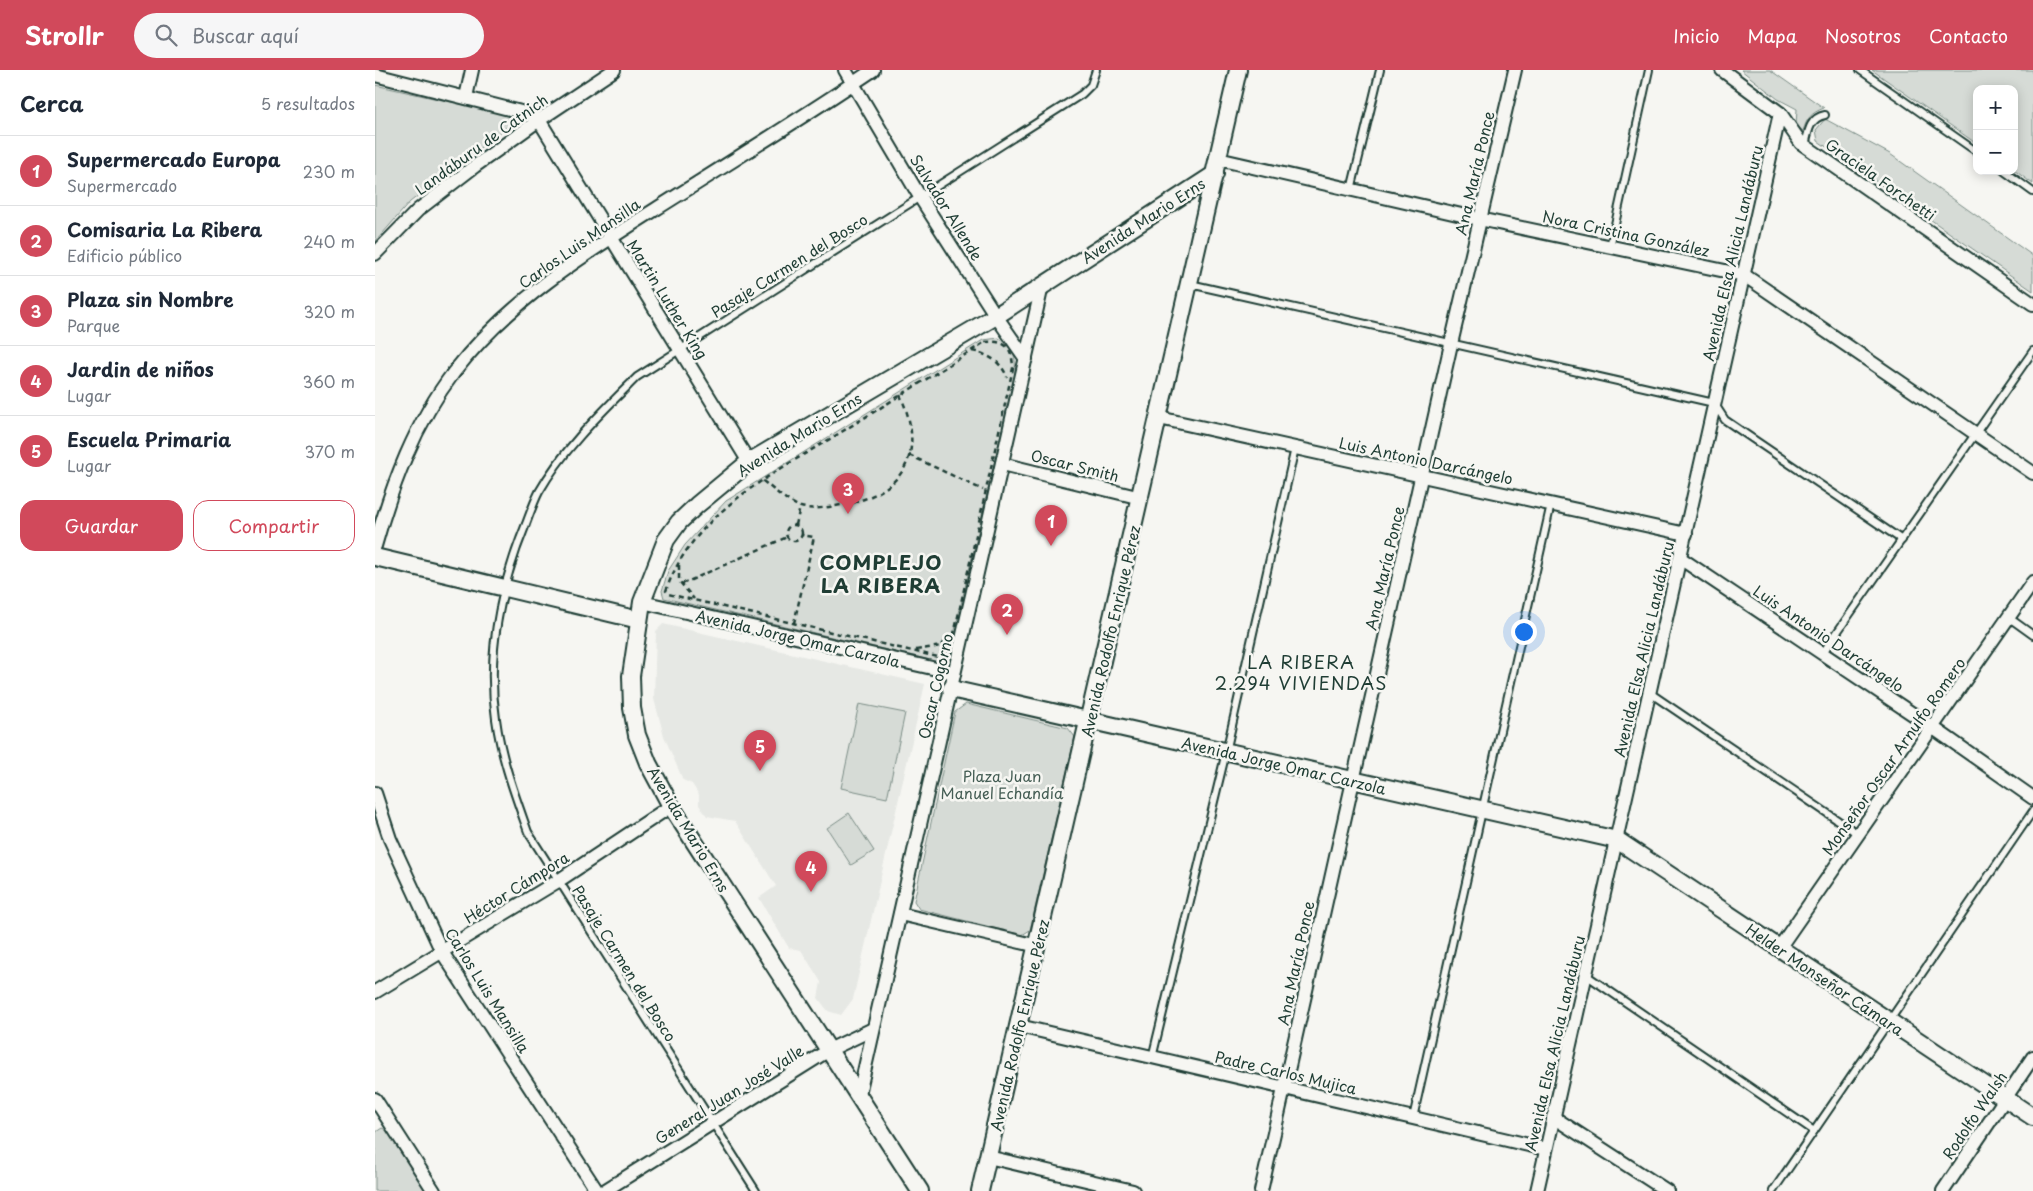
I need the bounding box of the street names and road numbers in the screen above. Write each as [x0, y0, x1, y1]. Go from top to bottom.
street label: Landáburu de Catnich [410, 88, 552, 200]
street label: Ana María Ponce [1449, 109, 1499, 237]
street label: Graciela Forchetti [1821, 132, 1941, 226]
street label: Avenida Elsa Alicia Landáburu [1696, 143, 1768, 363]
street label: Salvador Allende [905, 149, 989, 265]
street label: Avenida Mario Erns [1077, 171, 1209, 269]
street label: Carlos Luis Mansilla [513, 192, 645, 294]
street label: Nora Cristina González [1540, 204, 1712, 262]
street label: Pasaje Carmen del Bosco [706, 207, 872, 323]
street label: Martin Luther King [622, 235, 714, 363]
street label: Avenida Mario Erns [732, 386, 866, 482]
street label: Luis Antonio Darcángelo [1337, 430, 1515, 490]
street label: Oscar Smith [1028, 443, 1122, 487]
street label: Ana María Ponce [1359, 504, 1409, 632]
street label: Avenida Rodolfo Enrique Pérez [1074, 523, 1146, 739]
street label: Avenida Elsa Alicia Landáburu [1607, 539, 1679, 759]
street label: Luis Antonio Darcángelo [1749, 579, 1909, 697]
street label: Avenida Jorge Omar Carzola [694, 603, 903, 673]
street label: Oscar Cogorno [912, 631, 958, 741]
street label: Monseñor Oscar Arnulfo Romero [1816, 652, 1970, 860]
street label: Avenida Jorge Omar Carzola [1180, 730, 1389, 800]
street label: Avenida Mario Erns [642, 762, 736, 896]
street label: Héctor Cámpora [459, 845, 574, 929]
street label: Pasaje Carmen del Bosco [567, 880, 683, 1046]
street label: Ana María Ponce [1271, 899, 1319, 1027]
street label: Avenida Rodolfo Enrique Pérez [983, 917, 1055, 1133]
street label: Helder Monseñor Cámara [1741, 917, 1909, 1041]
street label: Carlos Luis Mansilla [440, 923, 536, 1057]
street label: Avenida Elsa Alicia Landáburu [1518, 933, 1590, 1153]
street label: General Juan José Valle [650, 1039, 808, 1149]
street label: Padre Carlos Mujica [1213, 1045, 1360, 1100]
street label: Rodolfo Walsh [1936, 1066, 2012, 1164]

